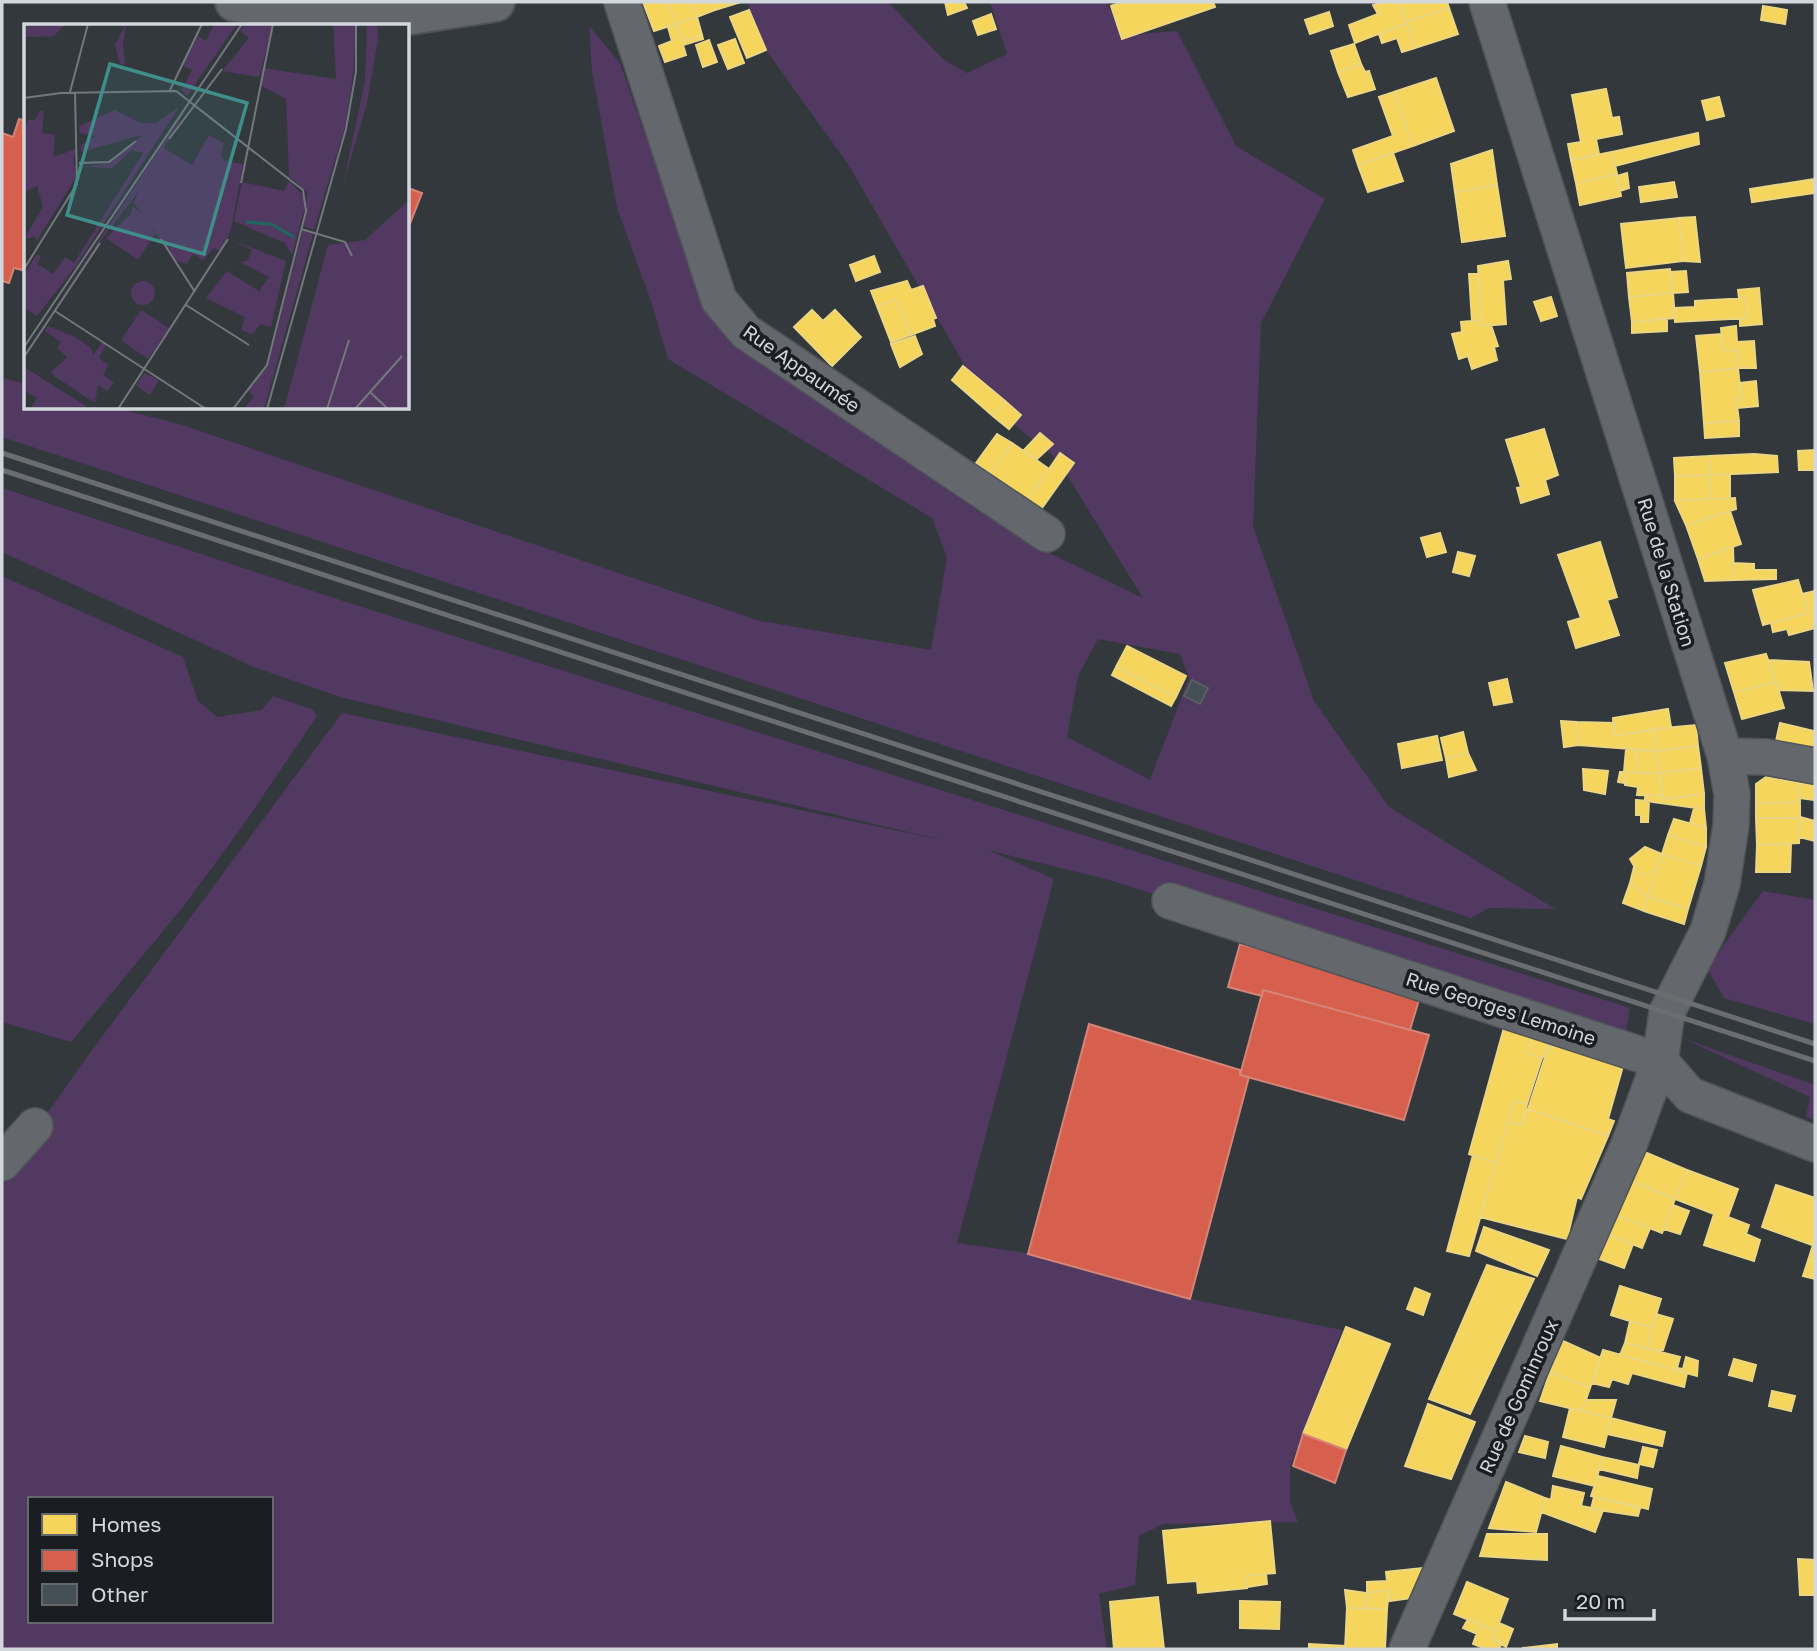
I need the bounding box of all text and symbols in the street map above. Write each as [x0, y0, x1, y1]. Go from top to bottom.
inset map [24, 24, 410, 410]
street label: Rue Appaumée [739, 319, 865, 417]
street label: Rue de la Station [1633, 495, 1701, 649]
street label: Rue Georges Lemoine [1403, 966, 1599, 1050]
street label: Rue de Gominroux [1474, 1315, 1562, 1477]
legend [28, 1497, 273, 1623]
text: Homes [91, 1511, 161, 1537]
text: Shops [91, 1546, 154, 1572]
scale bar [1565, 1578, 1654, 1622]
text: Other [91, 1581, 148, 1607]
text: 20 m [1576, 1588, 1625, 1614]

